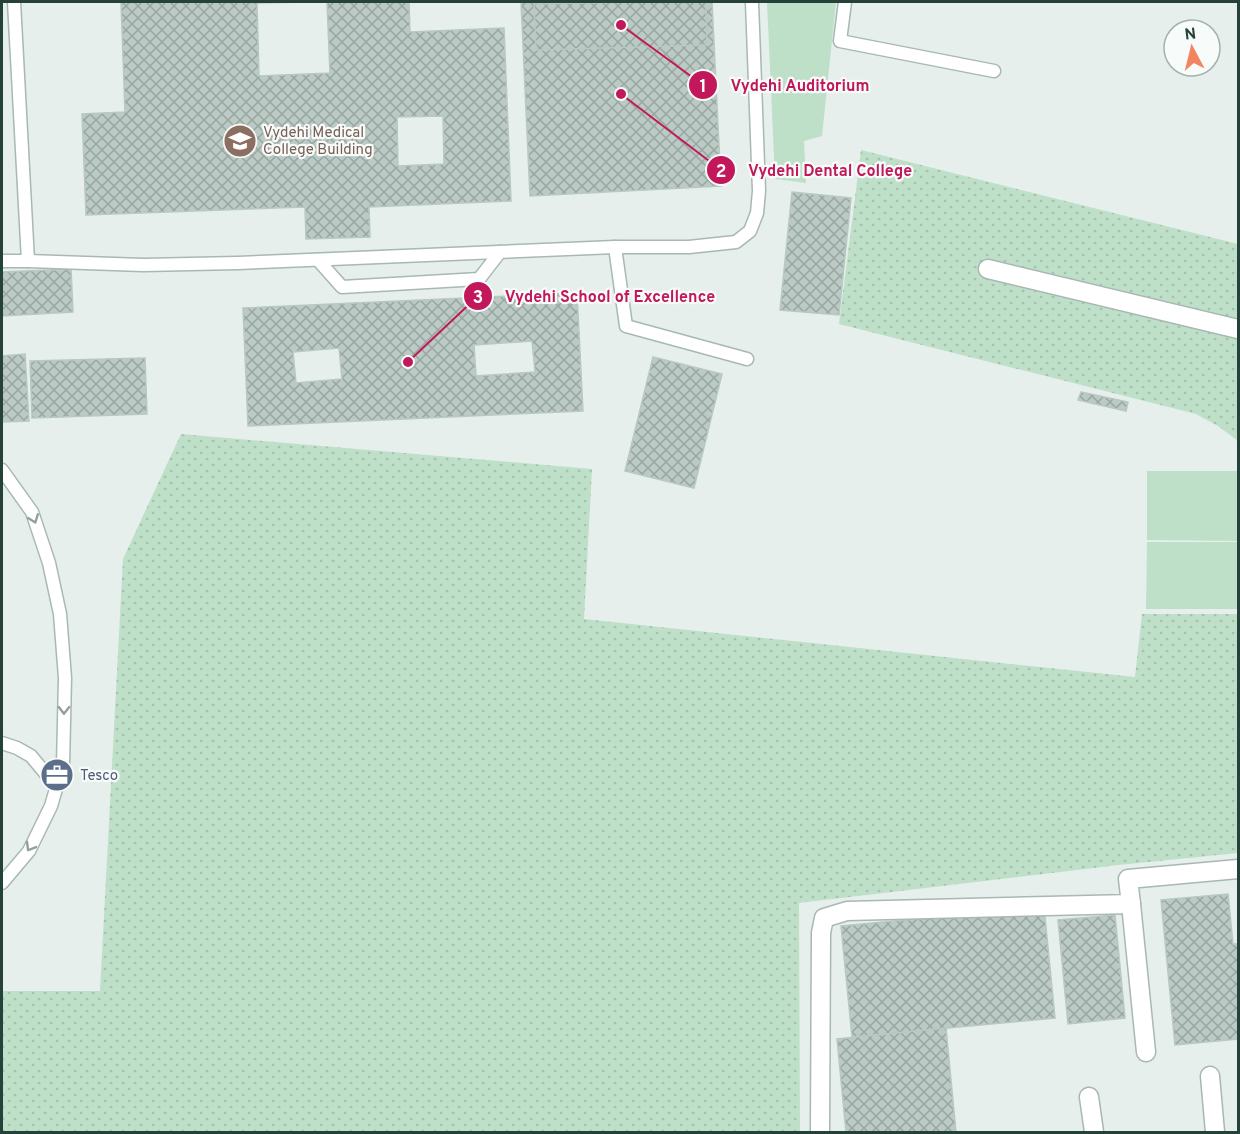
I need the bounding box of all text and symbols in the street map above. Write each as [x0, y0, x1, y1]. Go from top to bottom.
north arrow [1162, 18, 1222, 78]
text: N [1183, 24, 1197, 46]
callout: Vydehi Auditorium [688, 68, 882, 102]
text: 1 [699, 76, 707, 99]
text: Vydehi Auditorium [731, 77, 869, 97]
school or university icon: Vydehi Medical College Building [222, 123, 258, 159]
place label: Vydehi Medical College Building [263, 124, 373, 160]
callout: Vydehi Dental College [706, 153, 924, 187]
text: 2 [715, 161, 727, 184]
text: Vydehi Dental College [748, 162, 912, 182]
callout: Vydehi School of Excellence [463, 279, 728, 313]
text: 3 [473, 287, 483, 310]
text: Vydehi School of Excellence [505, 288, 715, 308]
one-way arrow [26, 513, 39, 523]
one-way arrow [58, 705, 70, 714]
office icon: Tesco [39, 757, 75, 793]
place label: Tesco [80, 767, 118, 786]
one-way arrow [26, 841, 37, 851]

